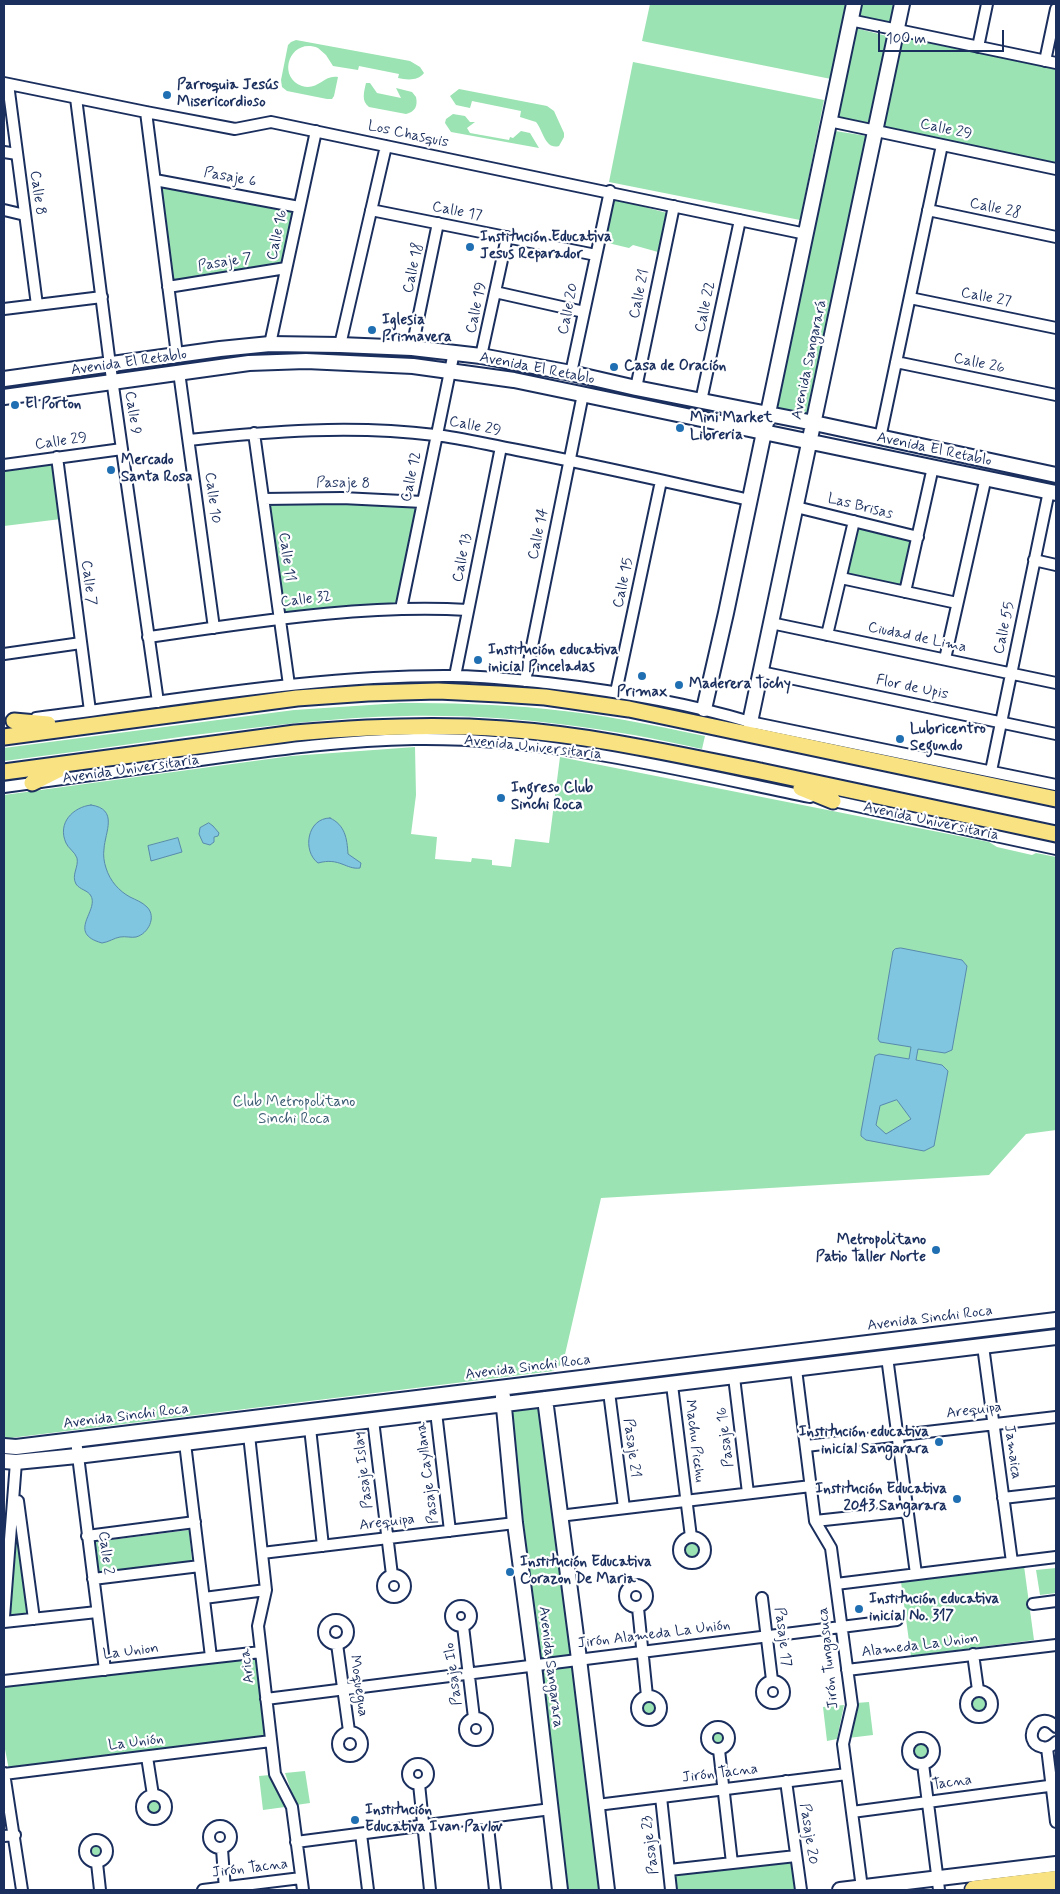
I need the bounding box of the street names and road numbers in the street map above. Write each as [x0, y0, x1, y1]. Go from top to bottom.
street label: Calle 29 [918, 116, 974, 144]
street label: Los Chasquis [366, 118, 450, 152]
street label: Pasaje 6 [202, 164, 258, 192]
street label: Calle 8 [25, 170, 49, 216]
street label: Calle 28 [968, 195, 1022, 223]
street label: Calle 17 [430, 198, 484, 226]
street label: Calle 16 [264, 208, 292, 262]
street label: Calle 18 [400, 241, 428, 295]
street label: Pasaje 7 [197, 250, 253, 276]
street label: Calle 21 [626, 268, 654, 320]
street label: Calle 22 [692, 280, 720, 334]
street label: Calle 19 [463, 281, 491, 335]
street label: Calle 20 [555, 282, 583, 336]
street label: Calle 27 [959, 284, 1013, 312]
street label: Avenida Sangarará [789, 299, 831, 421]
street label: Avenida El Retablo [70, 346, 188, 380]
street label: Avenida El Retablo [478, 349, 596, 389]
street label: Calle 26 [952, 350, 1006, 378]
street label: Calle 9 [120, 390, 144, 436]
street label: Calle 29 [447, 413, 503, 441]
street label: Calle 29 [34, 429, 88, 455]
street label: Avenida El Retablo [875, 429, 993, 471]
street label: Calle 12 [398, 450, 426, 504]
street label: Calle 10 [200, 471, 224, 525]
street label: Pasaje 8 [316, 475, 370, 493]
street label: Las Brisas [825, 490, 895, 524]
street label: Calle 14 [525, 507, 553, 561]
street label: Calle 11 [274, 531, 298, 583]
street label: Calle 13 [449, 532, 477, 584]
street label: Calle 15 [610, 556, 638, 610]
street label: Calle 7 [76, 559, 100, 607]
street label: Calle 32 [280, 588, 332, 612]
street label: Calle 55 [991, 600, 1019, 656]
street label: Ciudad de Lima [866, 619, 968, 657]
street label: Flor de Upis [874, 672, 950, 704]
street label: Avenida Universitaria [463, 732, 603, 764]
street label: Avenida Universitaria [61, 751, 201, 789]
street label: Avenida Universitaria [861, 799, 1001, 845]
street label: Avenida Sinchi Roca [866, 1302, 994, 1336]
street label: Avenida Sinchi Roca [464, 1351, 592, 1385]
street label: Machu Picchu [680, 1399, 708, 1483]
street label: Arequipa [945, 1399, 1003, 1423]
street label: Avenida Sinchi Roca [62, 1400, 190, 1434]
street label: Pasaje 16 [713, 1406, 739, 1468]
street label: Pasaje 21 [618, 1417, 644, 1479]
street label: Pasaje Cayllana [413, 1421, 443, 1525]
street label: Jamaica [999, 1423, 1025, 1481]
street label: Pasaje Islay [350, 1430, 378, 1510]
street label: Arequipa [358, 1511, 416, 1535]
street label: Calle 2 [93, 1530, 117, 1576]
street label: Avenida Sangarara [534, 1605, 566, 1729]
street label: Pasaje 17 [769, 1606, 795, 1668]
street label: Jirón Tungasuca [815, 1606, 843, 1710]
street label: Jirón Alameda La Unión [577, 1617, 731, 1653]
street label: Alameda La Union [860, 1630, 980, 1662]
street label: La Union [102, 1640, 160, 1664]
street label: Pasaje Ilo [441, 1641, 467, 1707]
street label: Arica [237, 1647, 259, 1685]
street label: Moquegua [345, 1654, 371, 1718]
street label: La Unión [107, 1731, 165, 1755]
street label: Jirón Tacna [681, 1760, 759, 1788]
street label: Tacna [931, 1771, 973, 1795]
street label: Pasaje 20 [795, 1802, 821, 1866]
street label: Pasaje 23 [638, 1814, 664, 1876]
street label: Jirón Tacna [211, 1855, 289, 1883]

